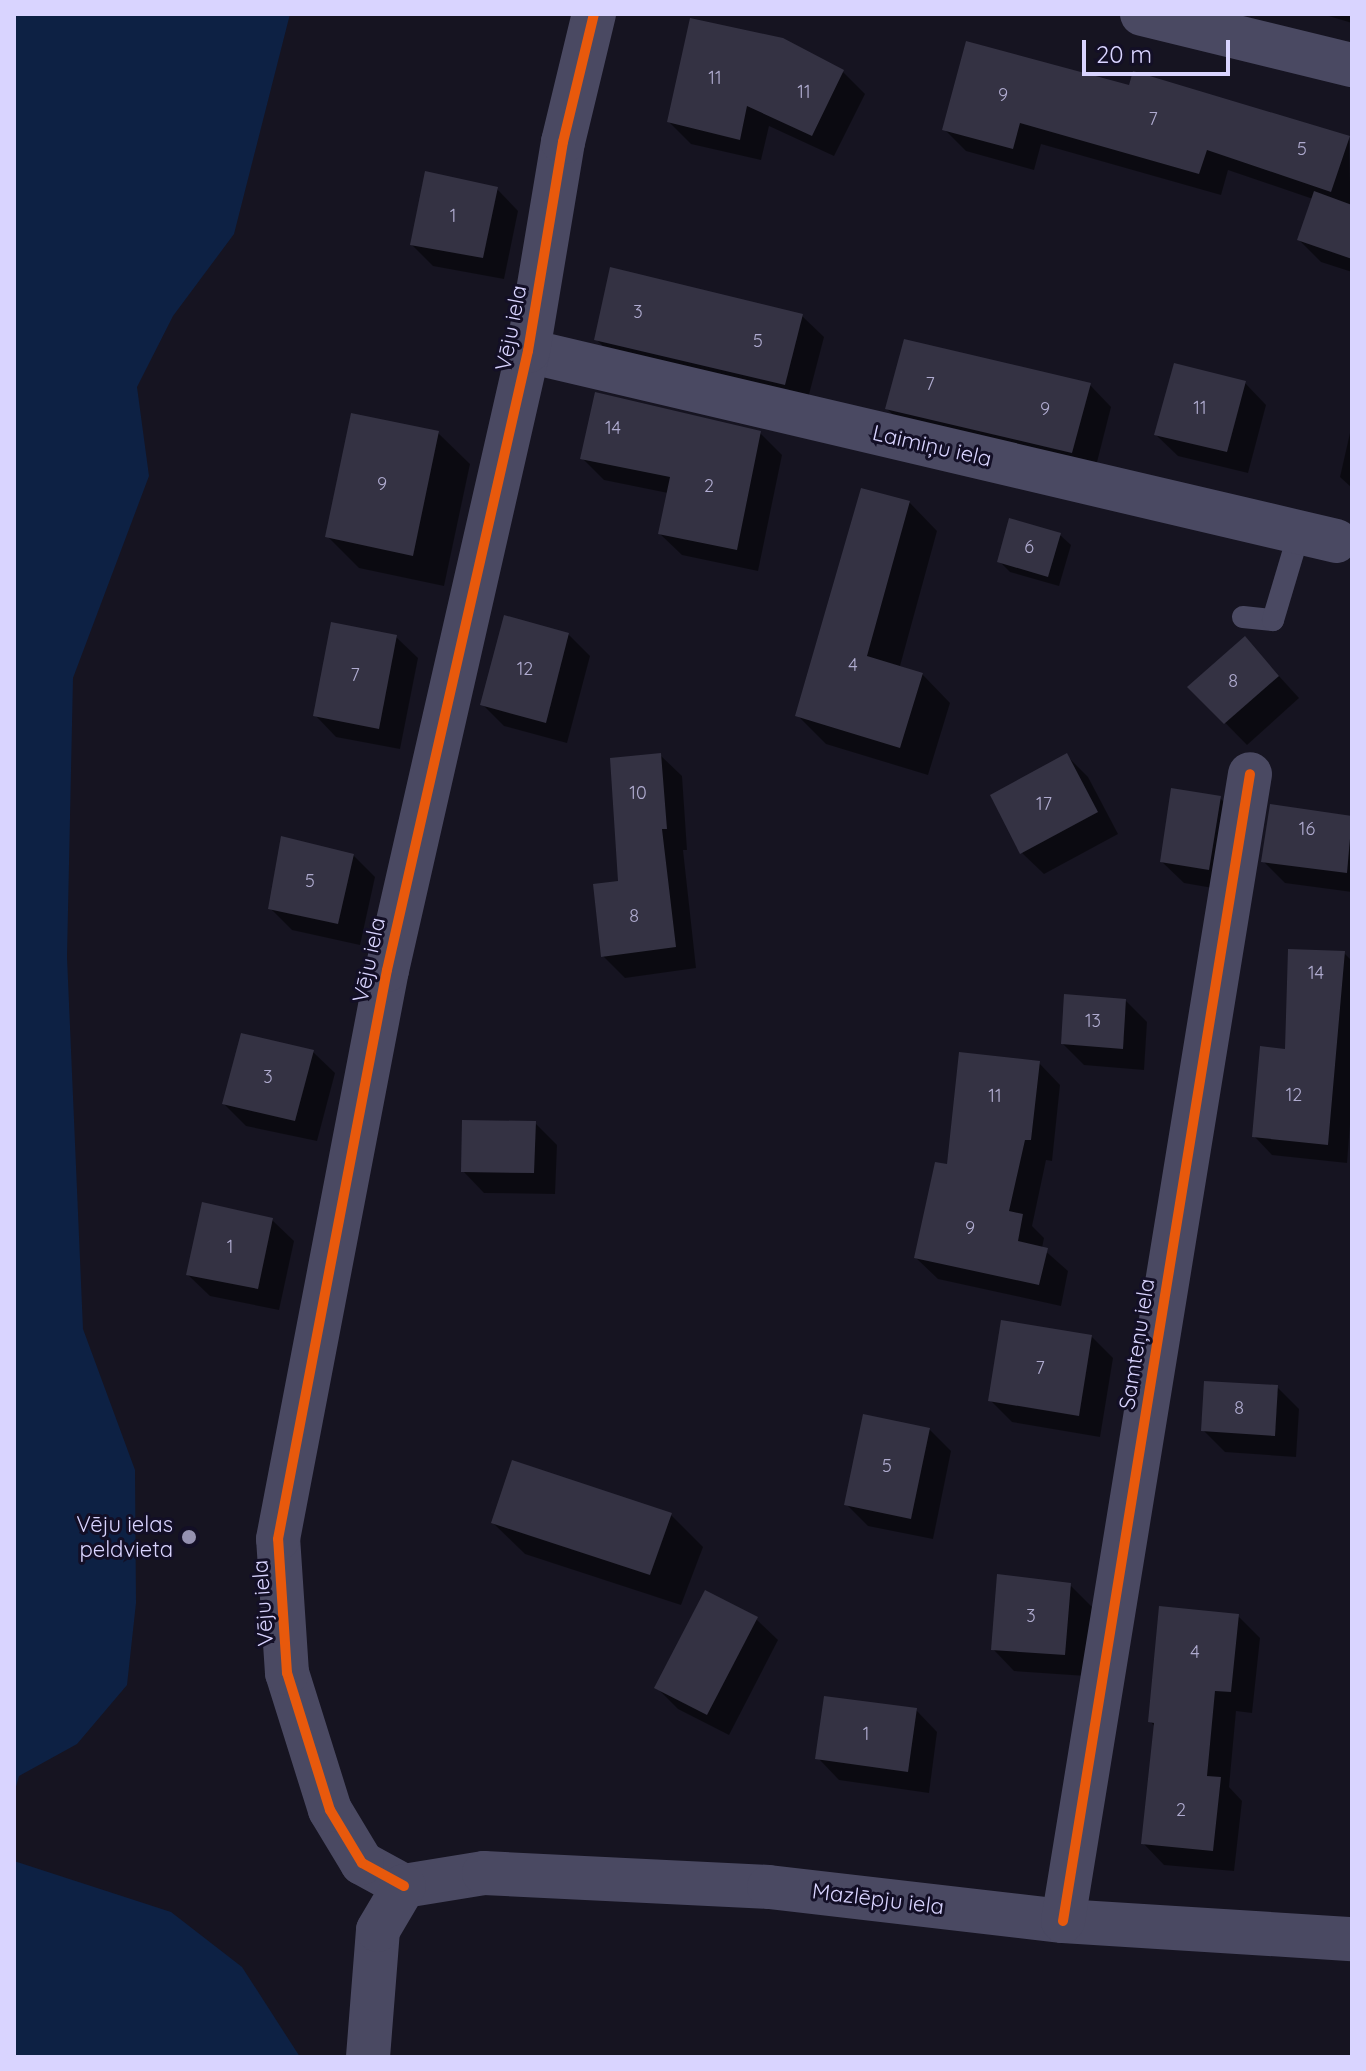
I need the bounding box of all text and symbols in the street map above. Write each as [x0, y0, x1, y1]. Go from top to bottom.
scale bar [1086, 24, 1234, 74]
text: 20 m [1096, 39, 1152, 69]
house number: 11 [708, 67, 722, 89]
house number: 11 [797, 81, 811, 103]
house number: 9 [998, 84, 1008, 106]
house number: 7 [1148, 108, 1158, 130]
house number: 5 [1297, 138, 1307, 160]
house number: 1 [450, 205, 456, 227]
street label: Vēju iela [490, 283, 532, 373]
house number: 3 [633, 301, 643, 323]
house number: 5 [753, 330, 763, 352]
house number: 7 [925, 373, 935, 395]
house number: 11 [1193, 397, 1207, 419]
house number: 9 [1040, 398, 1050, 420]
house number: 14 [605, 417, 621, 439]
street label: Laimiņu iela [870, 419, 994, 473]
house number: 9 [377, 473, 387, 495]
house number: 2 [704, 475, 714, 497]
house number: 6 [1024, 536, 1034, 558]
house number: 4 [848, 654, 858, 676]
house number: 12 [517, 658, 533, 680]
house number: 7 [350, 664, 360, 686]
house number: 8 [1228, 670, 1238, 692]
house number: 10 [629, 782, 647, 804]
house number: 17 [1036, 793, 1052, 815]
house number: 16 [1299, 818, 1315, 840]
house number: 5 [305, 870, 315, 892]
house number: 8 [629, 905, 639, 927]
street label: Vēju iela [347, 915, 391, 1005]
house number: 14 [1308, 962, 1324, 984]
house number: 13 [1085, 1010, 1101, 1032]
house number: 3 [263, 1066, 273, 1088]
house number: 12 [1286, 1084, 1302, 1106]
house number: 11 [988, 1085, 1002, 1107]
house number: 9 [965, 1217, 975, 1239]
house number: 1 [227, 1236, 233, 1258]
street label: Samteņu iela [1114, 1277, 1160, 1411]
house number: 7 [1035, 1357, 1045, 1379]
house number: 8 [1234, 1397, 1244, 1419]
house number: 5 [882, 1455, 892, 1477]
place label: Vēju ielas peldvieta [76, 1511, 173, 1562]
marker: Vēju ielas peldvieta [180, 1528, 198, 1546]
street label: Vēju iela [247, 1559, 279, 1647]
house number: 3 [1026, 1605, 1036, 1627]
house number: 4 [1190, 1641, 1200, 1663]
house number: 1 [863, 1723, 869, 1745]
house number: 2 [1176, 1799, 1186, 1821]
street label: Mazlēpju iela [811, 1878, 945, 1920]

